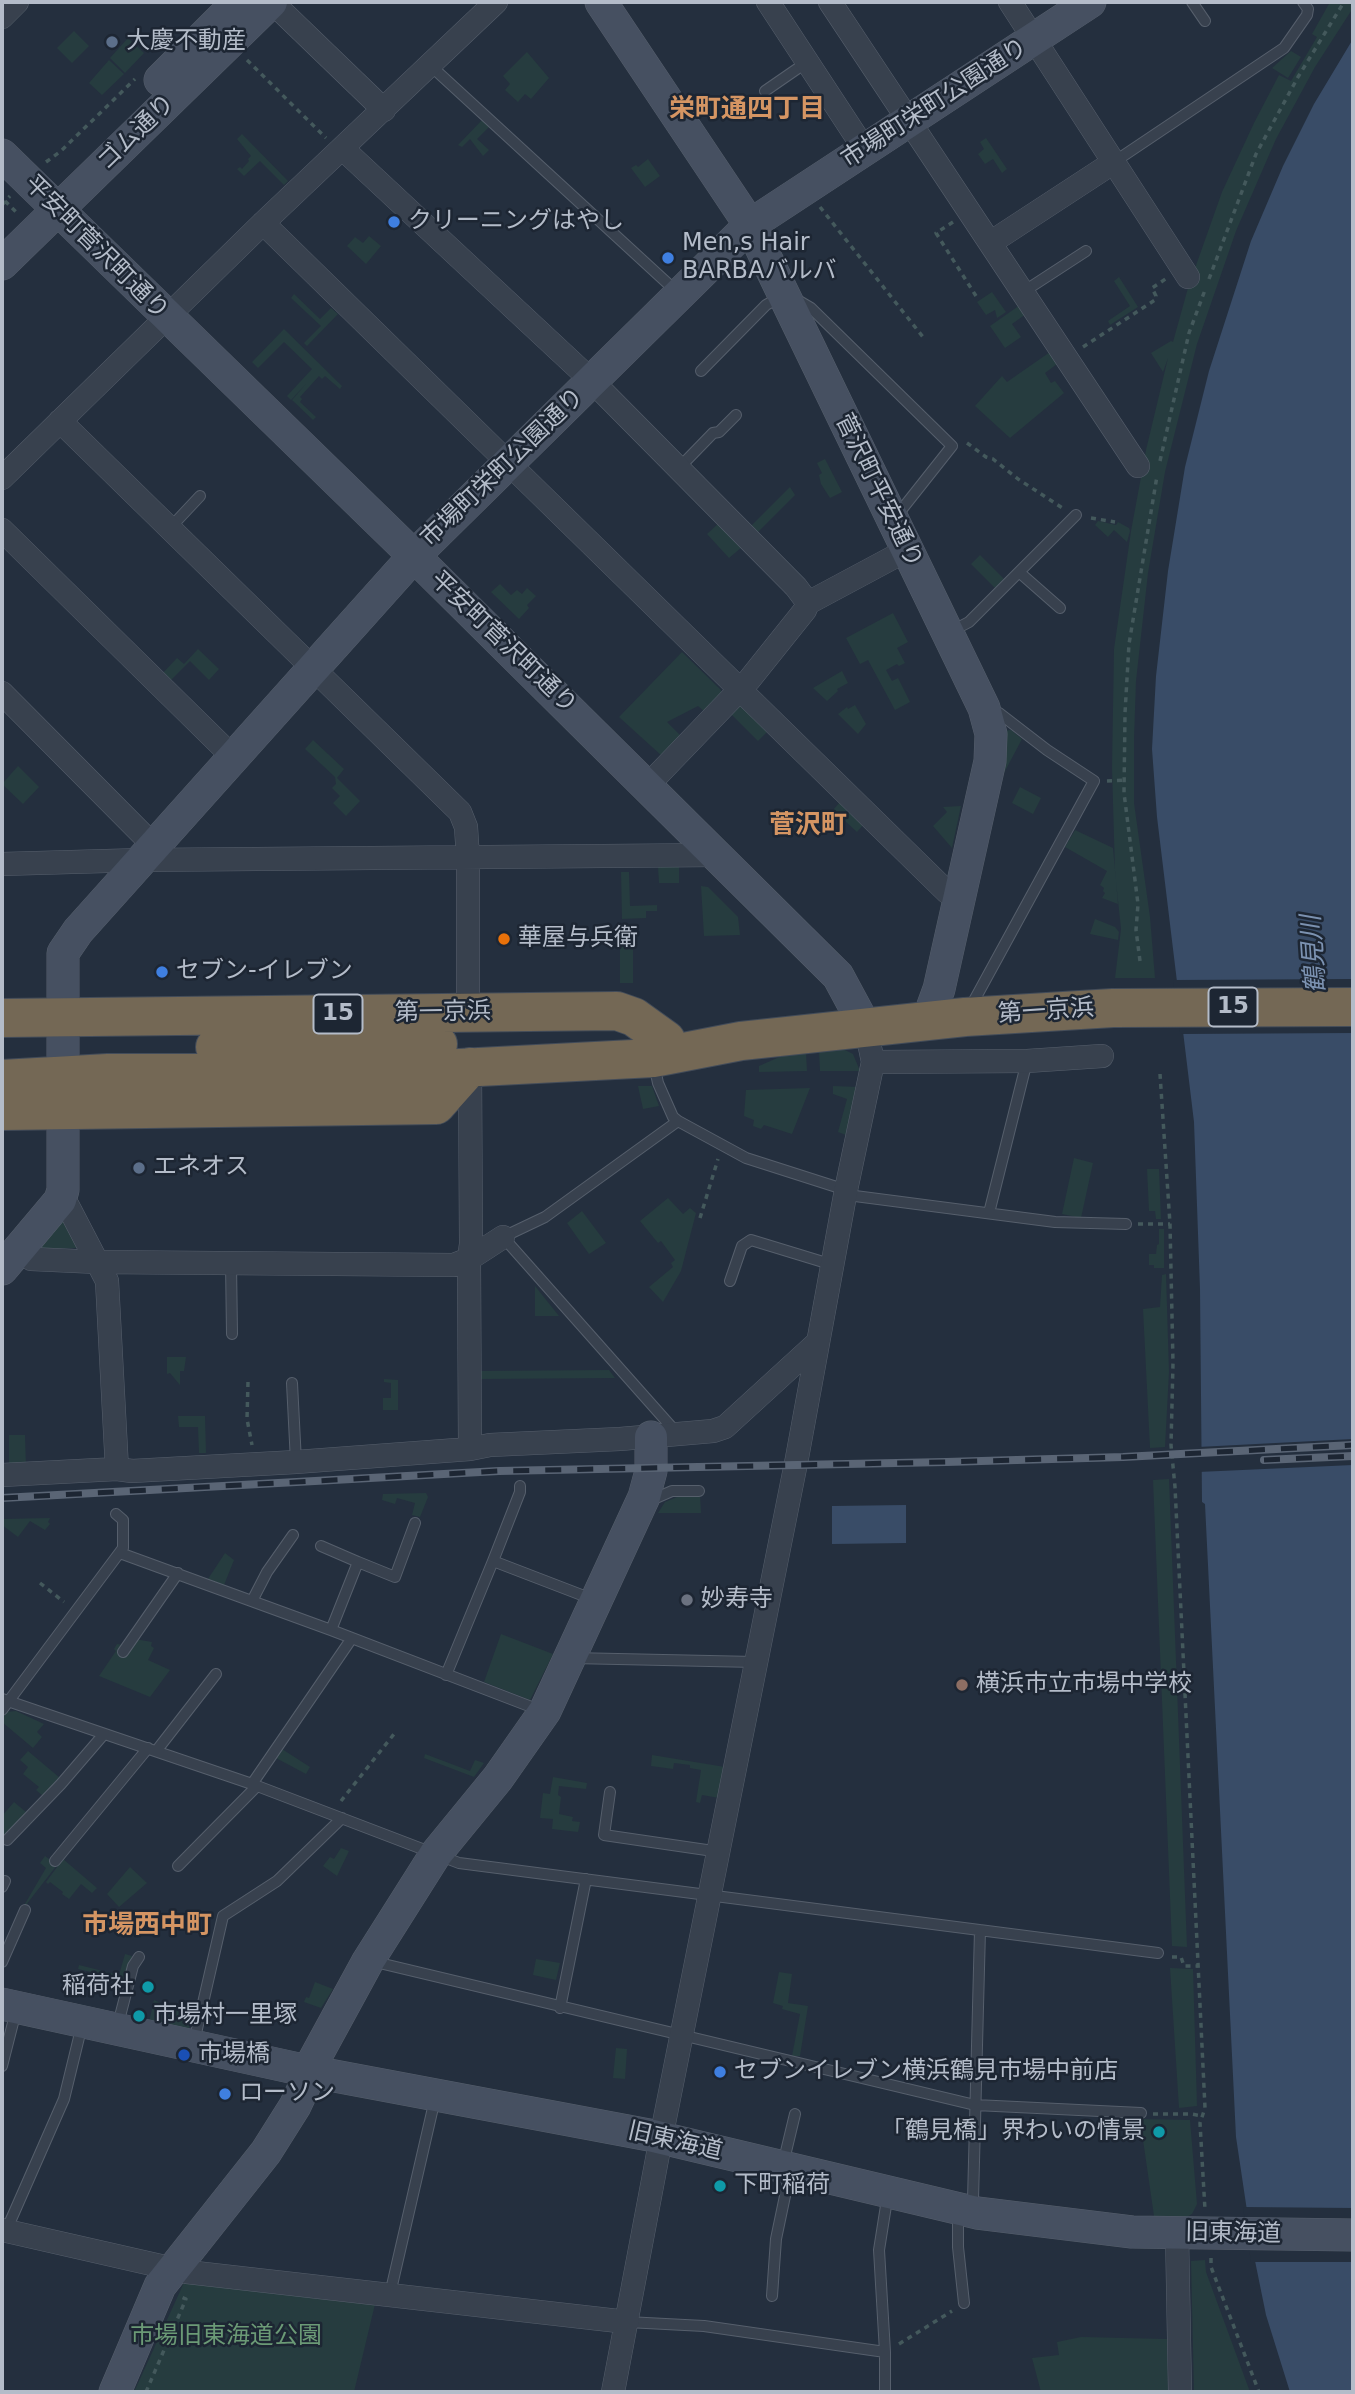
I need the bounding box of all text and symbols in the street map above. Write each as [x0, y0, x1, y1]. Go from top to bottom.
place label: 大慶不動産 [126, 28, 246, 56]
street label: 市場町栄町公園通り [837, 33, 1033, 175]
marker: 大慶不動産 [104, 34, 120, 50]
street label: ゴム通り [92, 89, 182, 177]
district label: 栄町通四丁目 [669, 94, 825, 126]
street label: 平安町菅沢町通り [18, 170, 174, 326]
place label: クリーニングはやし [408, 208, 624, 236]
marker: クリーニングはやし [386, 214, 402, 230]
place label: Men,s Hair BARBAバルバ [682, 230, 836, 286]
marker: Men,s Hair BARBAバルバ [660, 250, 676, 266]
street label: 市場町栄町公園通り [415, 383, 591, 553]
street label: 菅沢町平安通り [828, 409, 928, 573]
street label: 平安町菅沢町通り [424, 566, 582, 720]
district label: 菅沢町 [769, 810, 847, 842]
water label: 鶴見川 [1297, 914, 1333, 994]
place label: 華屋与兵衛 [518, 925, 638, 953]
marker: 華屋与兵衛 [496, 931, 512, 947]
place label: セブン-イレブン [176, 958, 353, 986]
marker: セブン-イレブン [154, 964, 170, 980]
road number: 15 [1208, 988, 1258, 1026]
street label: 第一京浜 [997, 994, 1095, 1030]
road number: 15 [314, 995, 362, 1034]
street label: 第一京浜 [395, 998, 491, 1028]
place label: エネオス [153, 1154, 249, 1182]
marker: エネオス [131, 1160, 147, 1176]
place label: 妙寿寺 [701, 1586, 773, 1614]
marker: 妙寿寺 [679, 1592, 695, 1608]
place label: 横浜市立市場中学校 [976, 1671, 1192, 1699]
marker: 横浜市立市場中学校 [954, 1677, 970, 1693]
district label: 市場西中町 [82, 1910, 212, 1942]
place label: 稲荷社 [62, 1973, 134, 2001]
marker: 稲荷社 [140, 1979, 156, 1995]
place label: 市場村一里塚 [153, 2002, 297, 2030]
marker: 市場村一里塚 [131, 2008, 147, 2024]
place label: 市場橋 [198, 2041, 270, 2069]
marker: 市場橋 [176, 2047, 192, 2063]
place label: セブンイレブン横浜鶴見市場中前店 [734, 2058, 1118, 2086]
marker: セブンイレブン横浜鶴見市場中前店 [712, 2064, 728, 2080]
place label: ローソン [239, 2080, 335, 2108]
marker: ローソン [217, 2086, 233, 2102]
street label: 旧東海道 [625, 2117, 725, 2167]
place label: 「鶴見橋」界わいの情景 [881, 2118, 1145, 2146]
marker: 「鶴見橋」界わいの情景 [1151, 2124, 1167, 2140]
place label: 下町稲荷 [734, 2172, 830, 2200]
marker: 下町稲荷 [712, 2178, 728, 2194]
street label: 旧東海道 [1185, 2219, 1281, 2249]
park label: 市場旧東海道公園 [130, 2323, 322, 2351]

